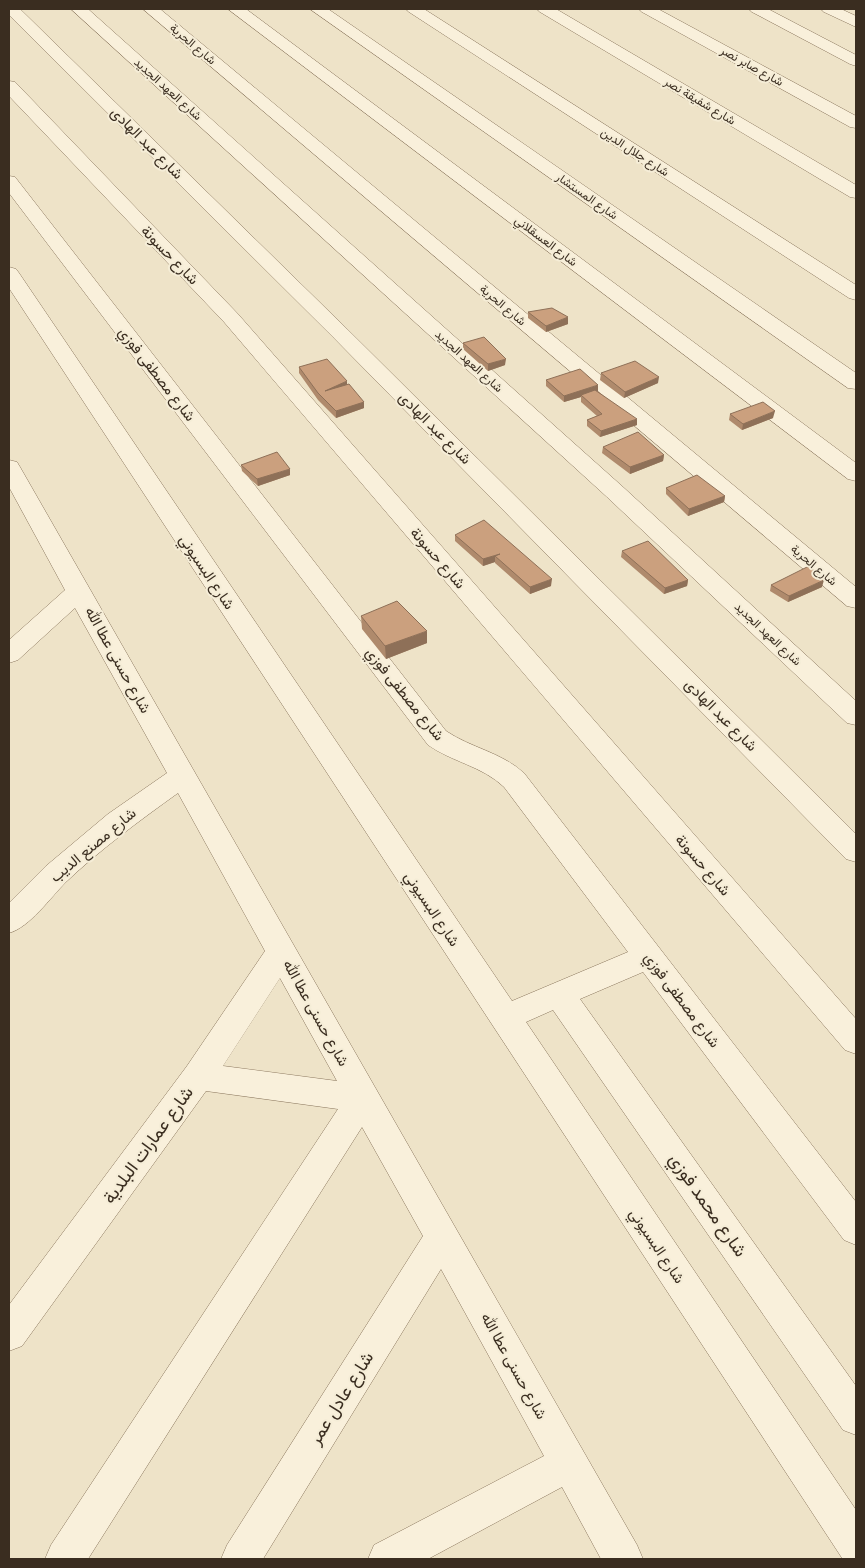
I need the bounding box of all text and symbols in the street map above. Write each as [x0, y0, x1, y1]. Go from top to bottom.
street label: شارع الحرية [166, 20, 220, 69]
street label: شارع صابر نصر [716, 42, 786, 91]
street label: شارع العهد الجديد [130, 54, 205, 125]
street label: شارع شفيقة نصر [660, 73, 738, 129]
street label: شارع عبد الهادى [106, 102, 189, 185]
street label: شارع جلال الدين [597, 124, 672, 181]
street label: شارع المستشار [552, 168, 621, 224]
street label: شارع العسقلاني [510, 212, 581, 271]
street label: شارع حسونة [136, 220, 204, 290]
street label: شارع الحرية [476, 281, 530, 330]
street label: شارع مصطفى فوزي [111, 322, 201, 427]
street label: شارع العهد الجديد [431, 326, 506, 397]
street label: شارع عبد الهادى [394, 387, 477, 470]
street label: شارع حسونة [405, 522, 471, 594]
street label: شارع البسيوني [172, 530, 240, 615]
street label: شارع الحرية [787, 541, 841, 590]
street label: شارع العهد الجديد [730, 599, 805, 670]
street label: شارع حسنى عطا الله [80, 603, 157, 717]
street label: شارع مصطفى فوزي [359, 643, 450, 747]
street label: شارع عبد الهادى [680, 674, 763, 757]
street label: شارع مصنع الديب [45, 802, 141, 888]
street label: شارع حسونة [670, 829, 736, 901]
street label: شارع البسيوني [397, 867, 465, 952]
street label: شارع مصطفى فوزي [637, 948, 725, 1054]
street label: شارع حسنى عطا الله [278, 956, 355, 1070]
street label: شارع عمارات البلدية [96, 1081, 199, 1209]
street label: شارع محمد فوزي [661, 1148, 753, 1263]
street label: شارع البسيوني [622, 1204, 690, 1289]
street label: شارع حسنى عطا الله [476, 1309, 553, 1423]
street label: شارع عادل عمر [301, 1346, 379, 1450]

